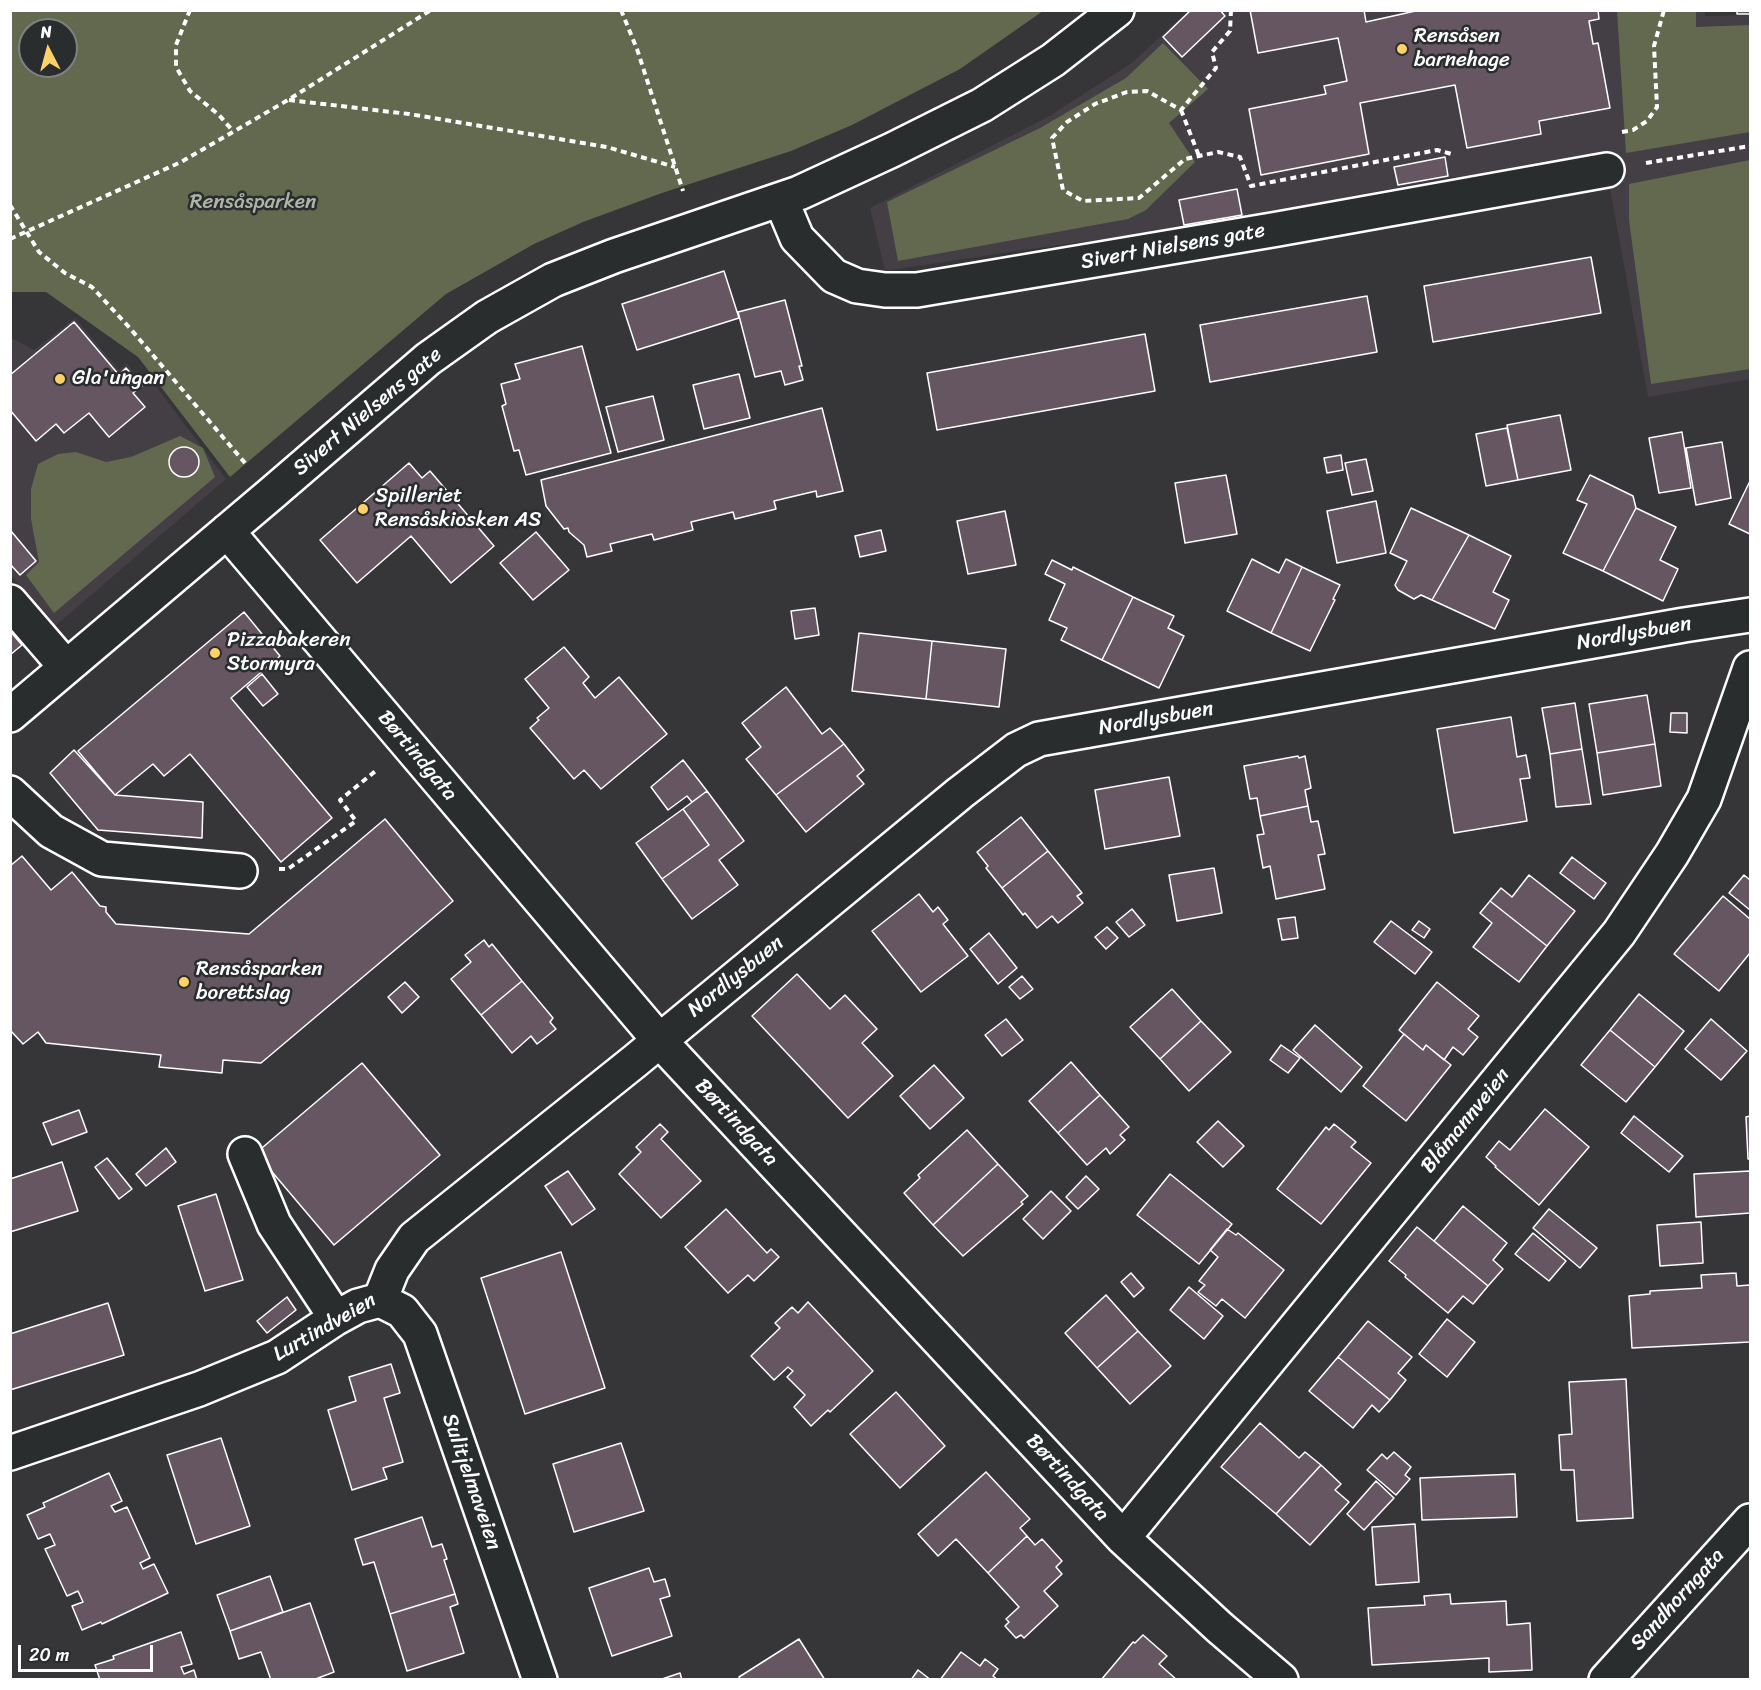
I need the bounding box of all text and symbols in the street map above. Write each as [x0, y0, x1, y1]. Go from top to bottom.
text: N [39, 17, 53, 47]
north arrow [18, 18, 78, 78]
place label: Rensåsen barnehage [1414, 24, 1510, 74]
marker: Rensåsen barnehage [1395, 42, 1409, 56]
park label: Rensåsparken [190, 190, 316, 216]
street label: Sivert Nielsens gate [1079, 218, 1267, 276]
street label: Sivert Nielsens gate [288, 342, 448, 482]
place label: Gla'ungan [72, 366, 165, 392]
marker: Gla'ungan [53, 372, 67, 386]
place label: Spilleriet Rensåskiosken AS [375, 484, 541, 534]
marker: Spilleriet Rensåskiosken AS [356, 502, 370, 516]
street label: Nordlysbuen [1575, 612, 1693, 656]
place label: Pizzabakeren Stormyra [227, 628, 351, 678]
marker: Pizzabakeren Stormyra [208, 646, 222, 660]
street label: Nordlysbuen [1097, 697, 1215, 741]
street label: Børtindgata [372, 706, 462, 806]
street label: Nordlysbuen [683, 931, 789, 1023]
place label: Rensåsparken borettslag [196, 957, 323, 1007]
marker: Rensåsparken borettslag [177, 975, 191, 989]
street label: Blåmannveien [1416, 1063, 1516, 1179]
street label: Børtindgata [689, 1074, 783, 1172]
street label: Lurtindveien [269, 1288, 381, 1368]
street label: Sulitjelmaveien [436, 1410, 506, 1554]
street label: Børtindgata [1020, 1429, 1114, 1527]
street label: Sandhorngata [1626, 1544, 1730, 1656]
scale bar [21, 1633, 156, 1671]
text: 20 m [29, 1639, 69, 1671]

